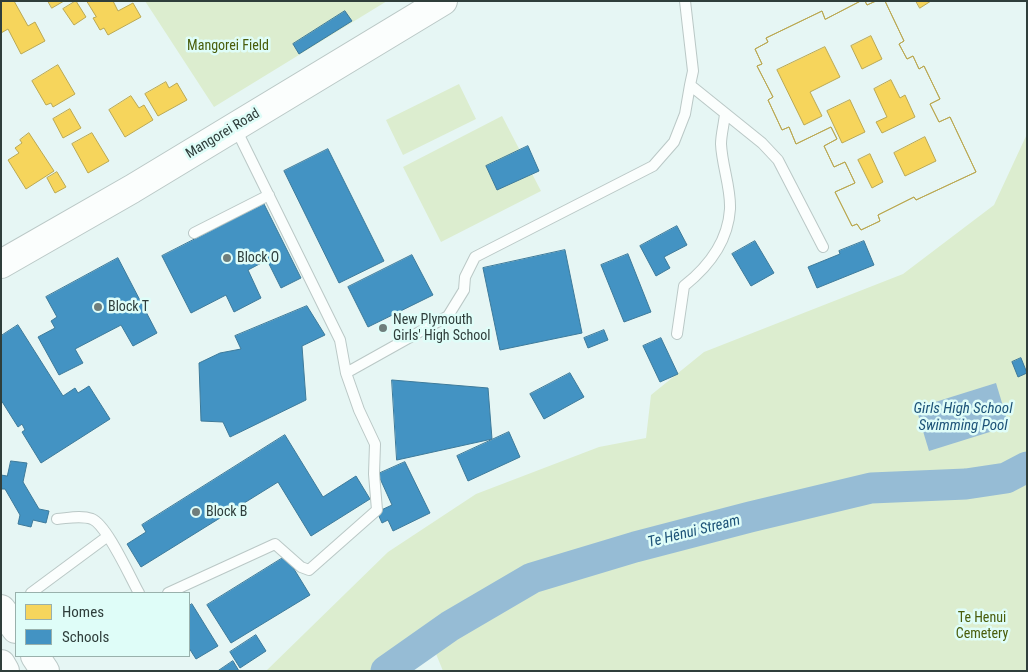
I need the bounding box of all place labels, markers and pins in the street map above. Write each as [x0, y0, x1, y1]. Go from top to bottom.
place label: Block O [237, 250, 279, 266]
marker: Block O [221, 252, 233, 264]
place label: Block T [108, 299, 149, 315]
marker: Block T [92, 301, 104, 313]
place label: New Plymouth Girls' High School [393, 312, 491, 344]
marker: New Plymouth Girls' High School [377, 322, 389, 334]
place label: Block B [206, 504, 248, 520]
marker: Block B [190, 506, 202, 518]

